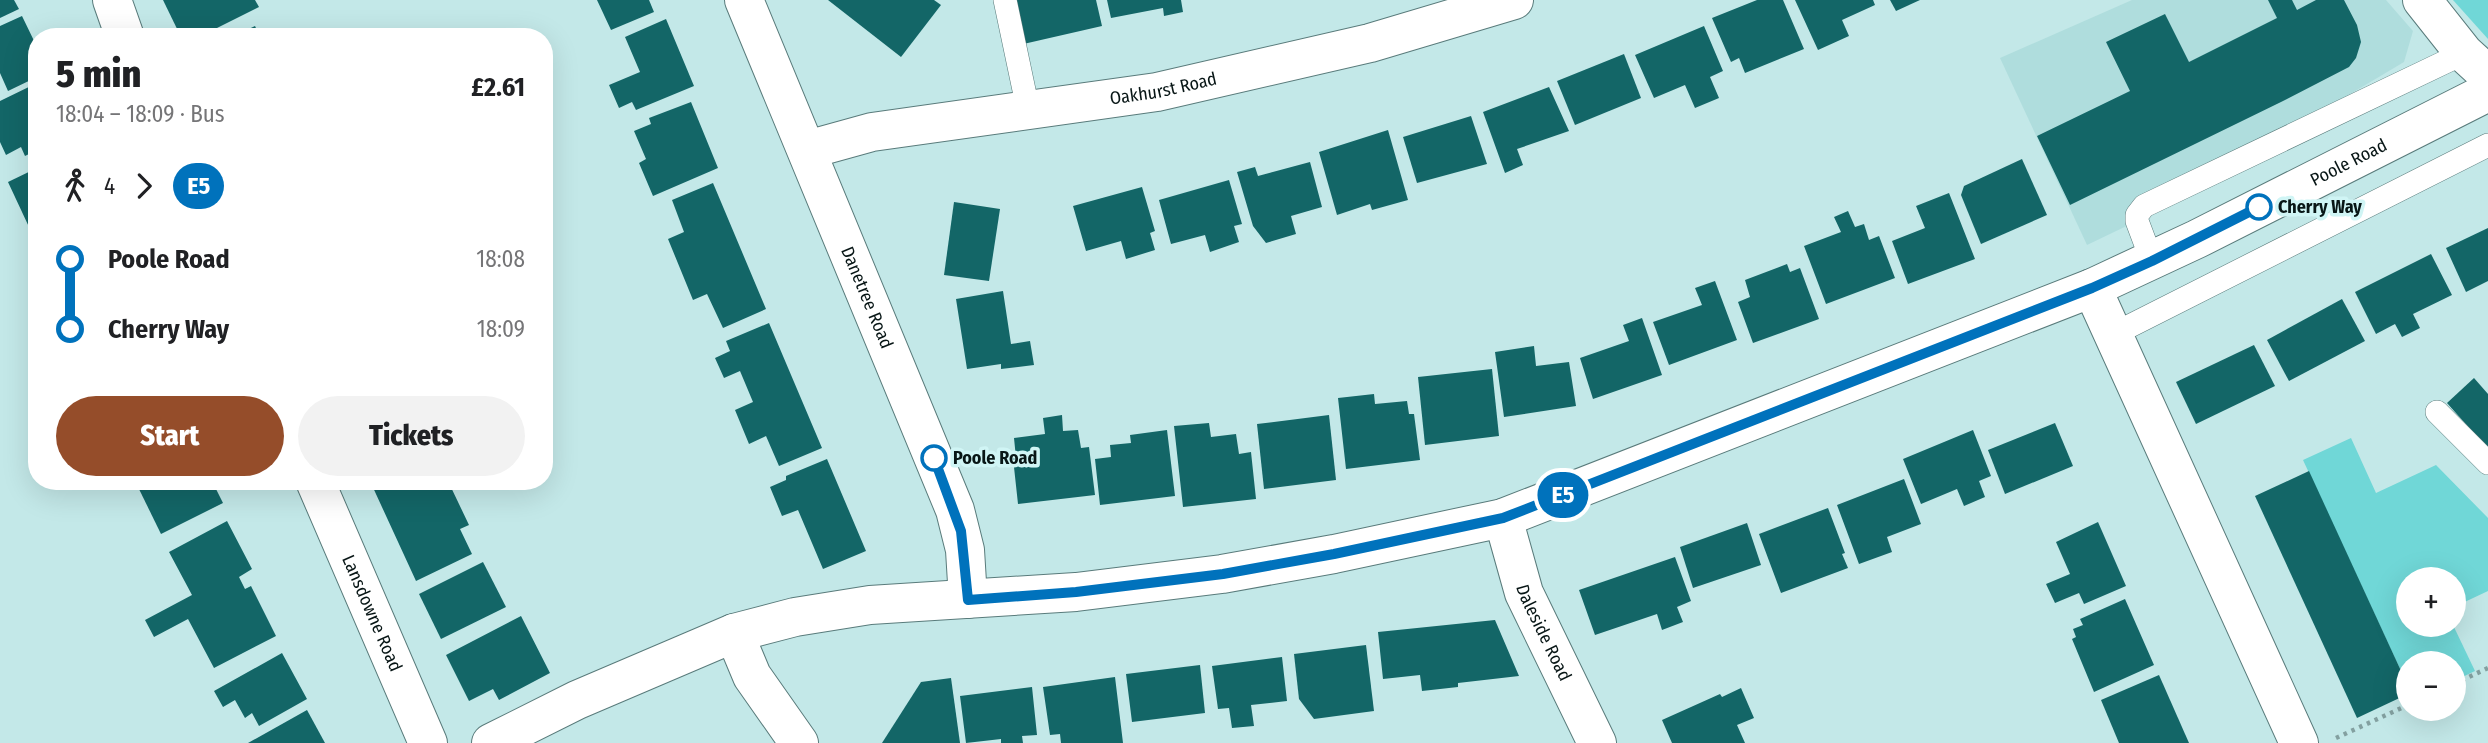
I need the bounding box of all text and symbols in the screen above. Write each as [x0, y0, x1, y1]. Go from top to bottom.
text: 5 min [56, 51, 141, 97]
street label: Oakhurst Road [1108, 68, 1219, 109]
text: £2.61 [471, 72, 525, 103]
text: 18:04 – 18:09 · Bus [56, 100, 225, 128]
street label: Poole Road [2307, 134, 2391, 191]
icon: walk [56, 167, 94, 205]
icon: forward [125, 167, 163, 205]
text: 4 [104, 172, 115, 200]
text: E5 [187, 172, 210, 200]
marker: Cherry Way [2246, 194, 2272, 220]
place label: Cherry Way [2278, 196, 2362, 218]
street label: Danetree Road [836, 243, 898, 352]
text: Poole Road [108, 244, 230, 275]
text: 18:08 [476, 245, 525, 273]
text: Cherry Way [108, 314, 229, 345]
text: 18:09 [477, 315, 525, 343]
button: Start [56, 396, 284, 476]
button: Tickets [298, 396, 525, 476]
marker: Poole Road [921, 445, 947, 471]
place label: Poole Road [953, 447, 1037, 469]
line badge: E5 [1532, 472, 1594, 518]
text: E5 [1551, 481, 1575, 509]
street label: Lansdowne Road [337, 552, 407, 675]
map controls [2396, 567, 2466, 721]
button: + [2396, 567, 2466, 637]
street label: Daleside Road [1511, 582, 1576, 685]
button: − [2396, 651, 2466, 721]

